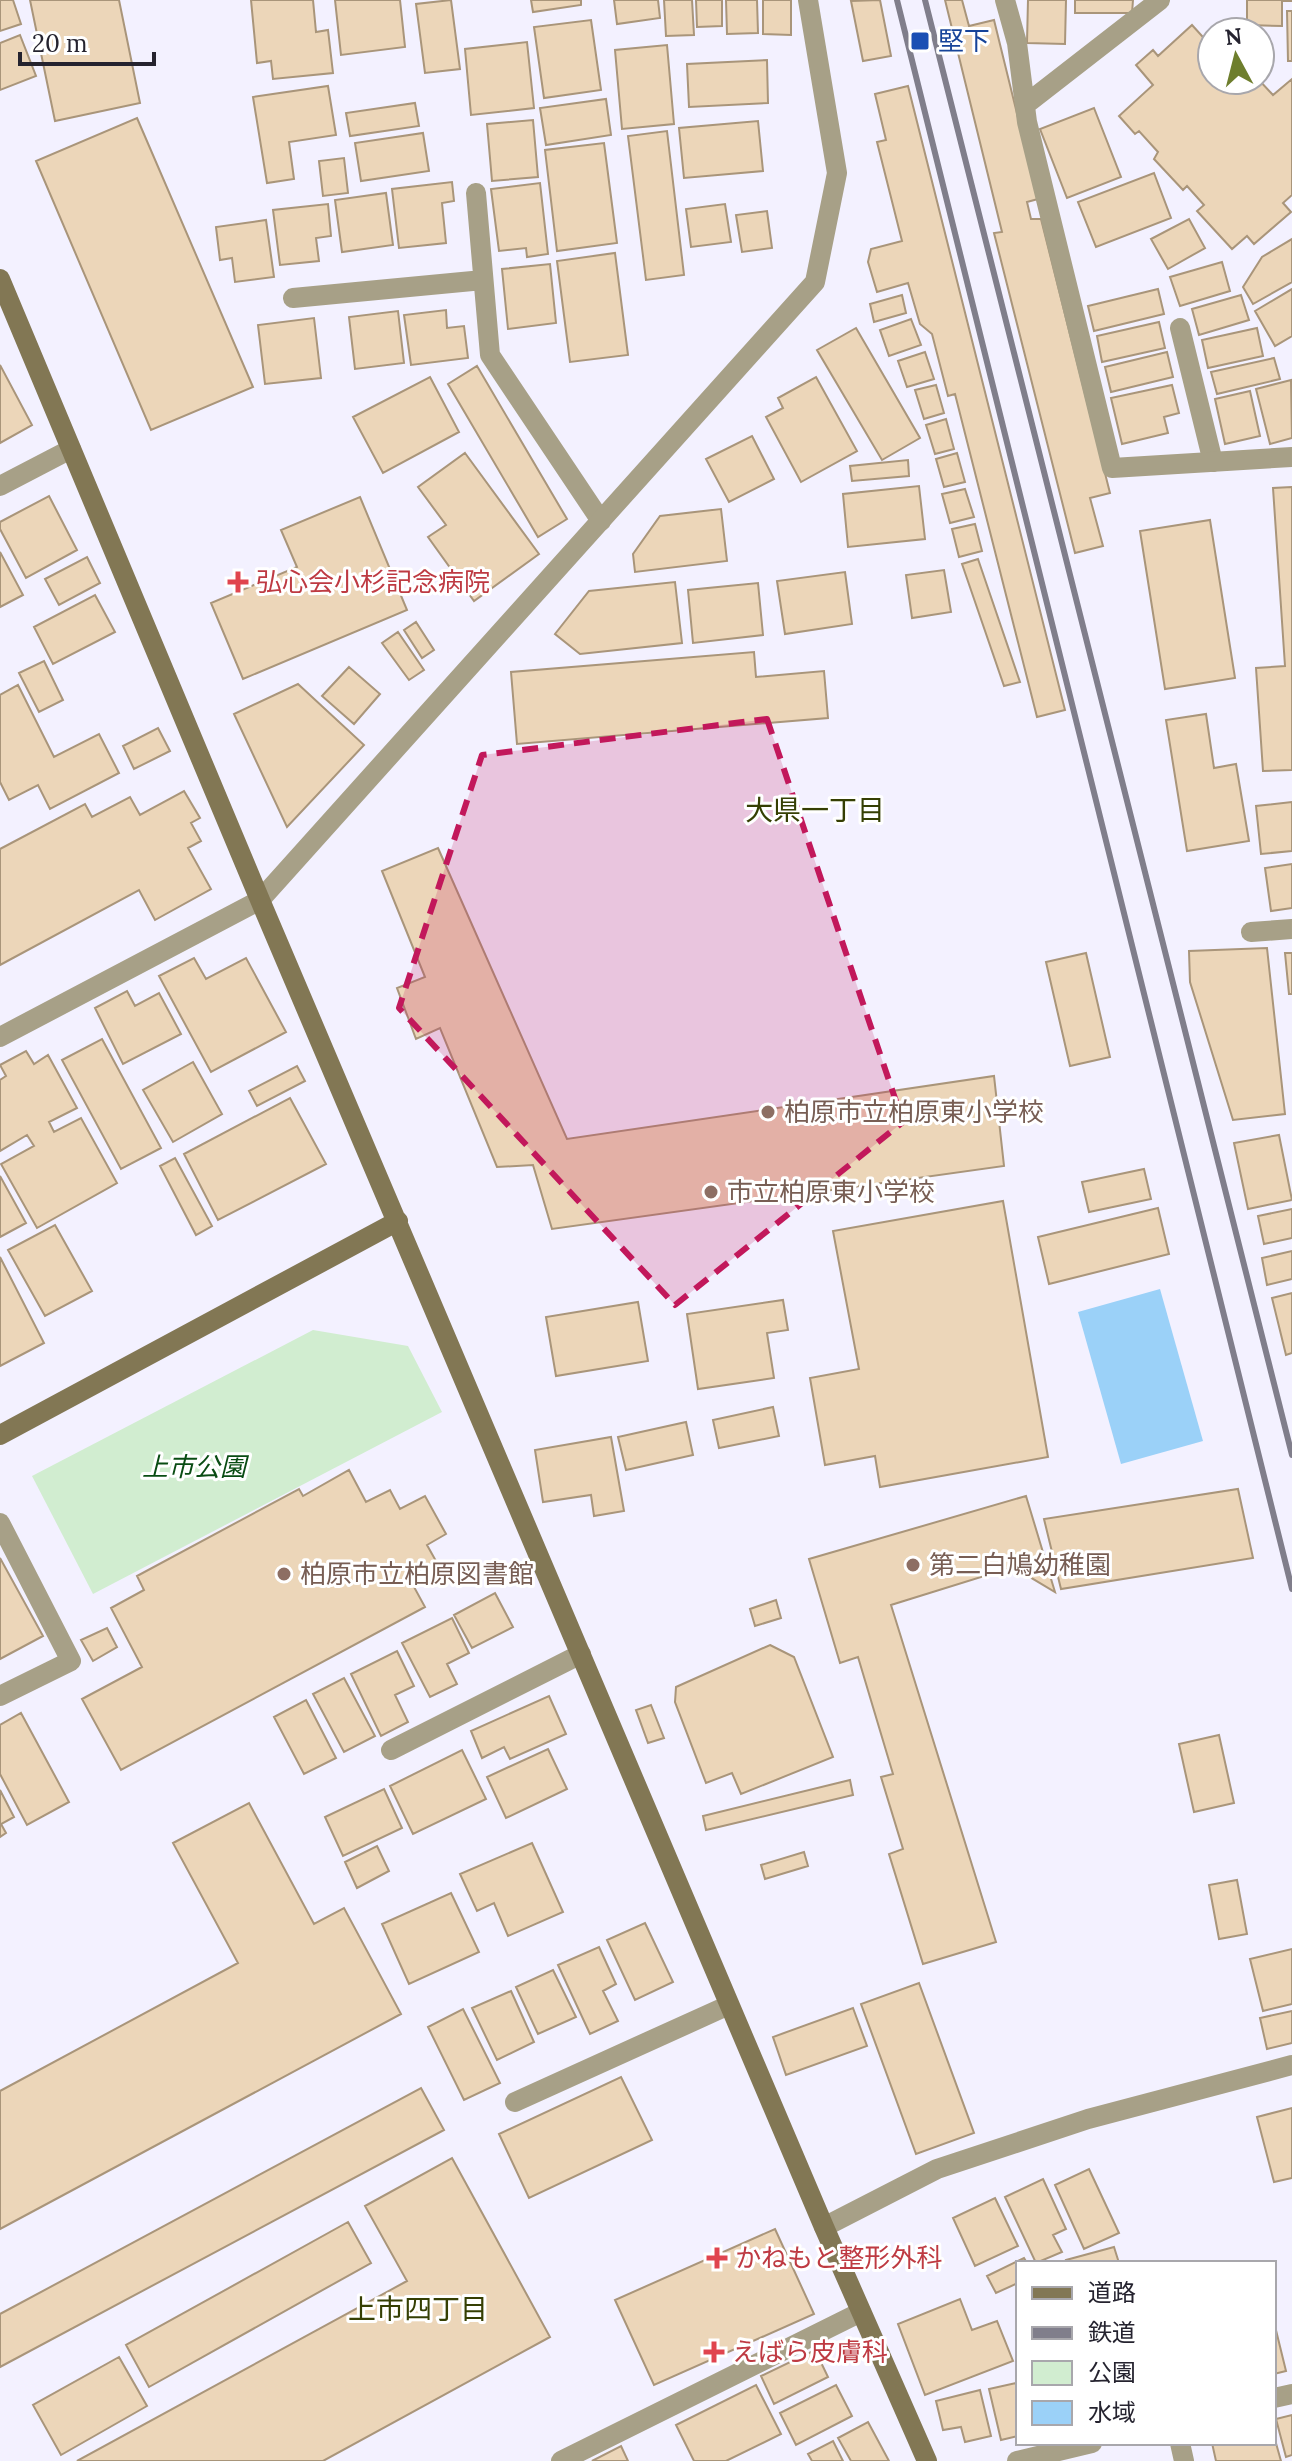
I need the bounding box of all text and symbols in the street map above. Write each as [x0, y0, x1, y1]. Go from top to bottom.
scale bar [20, 16, 154, 66]
north arrow [1196, 16, 1276, 96]
text: N [1223, 21, 1244, 51]
place label: 堅下 [938, 24, 990, 57]
text: 20 m [32, 28, 88, 59]
marker: 堅下 [909, 30, 931, 52]
place label: 弘心会小杉記念病院 [256, 565, 490, 598]
marker: 弘心会小杉記念病院 [227, 571, 249, 593]
district label: 大県一丁目 [745, 792, 885, 828]
place label: 柏原市立柏原東小学校 [784, 1095, 1044, 1128]
marker: 柏原市立柏原東小学校 [759, 1103, 777, 1121]
place label: 市立柏原東小学校 [727, 1175, 935, 1208]
marker: 市立柏原東小学校 [702, 1183, 720, 1201]
park label: 上市公園 [142, 1450, 250, 1483]
place label: 第二白鳩幼稚園 [929, 1548, 1111, 1581]
marker: 第二白鳩幼稚園 [904, 1556, 922, 1574]
place label: 柏原市立柏原図書館 [300, 1557, 534, 1590]
marker: 柏原市立柏原図書館 [275, 1565, 293, 1583]
place label: かねもと整形外科 [735, 2241, 942, 2274]
marker: かねもと整形外科 [706, 2247, 728, 2269]
legend [1016, 2261, 1276, 2445]
text: 道路 [1088, 2277, 1136, 2308]
district label: 上市四丁目 [348, 2291, 488, 2327]
text: 鉄道 [1088, 2317, 1136, 2348]
place label: えばら皮膚科 [732, 2335, 888, 2368]
marker: えばら皮膚科 [703, 2341, 725, 2363]
text: 公園 [1088, 2357, 1136, 2388]
text: 水域 [1088, 2397, 1136, 2428]

